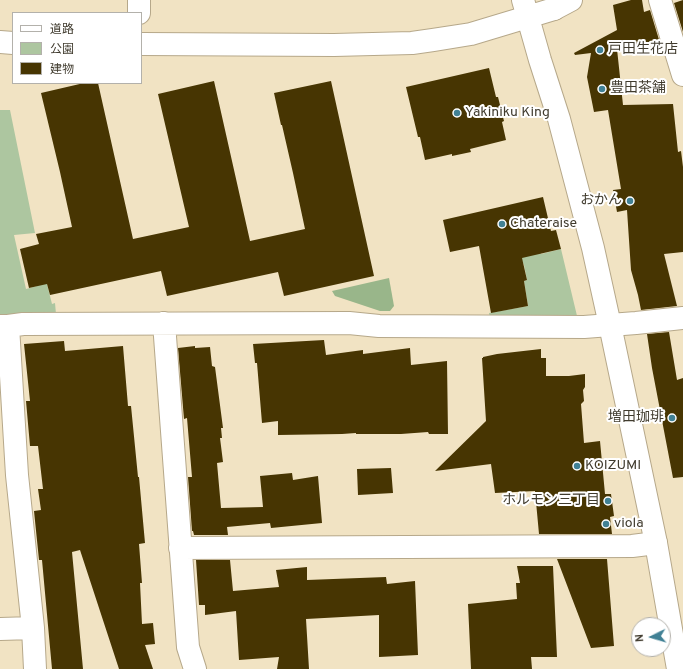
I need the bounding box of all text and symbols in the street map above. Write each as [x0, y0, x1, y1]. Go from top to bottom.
legend [12, 12, 142, 84]
text: 道路 [50, 22, 74, 38]
text: 公園 [50, 42, 74, 58]
place label: 戸田生花店 [608, 42, 678, 58]
marker: 戸田生花店 [595, 45, 605, 55]
text: 建物 [50, 62, 74, 78]
place label: 豊田茶舗 [610, 81, 666, 97]
marker: 豊田茶舗 [597, 84, 607, 94]
place label: Yakiniku King [465, 105, 550, 121]
marker: Yakiniku King [452, 108, 462, 118]
place label: おかん [580, 193, 622, 209]
marker: おかん [625, 196, 635, 206]
place label: Chateraise [510, 216, 577, 232]
marker: Chateraise [497, 219, 507, 229]
place label: 増田珈琲 [608, 410, 664, 426]
marker: 増田珈琲 [667, 413, 677, 423]
place label: KOIZUMI [585, 458, 641, 474]
marker: KOIZUMI [572, 461, 582, 471]
place label: ホルモン三丁目 [502, 493, 600, 509]
marker: ホルモン三丁目 [603, 496, 613, 506]
place label: viola [614, 516, 644, 532]
marker: viola [601, 519, 611, 529]
north arrow [631, 617, 671, 657]
text: N [633, 633, 647, 643]

